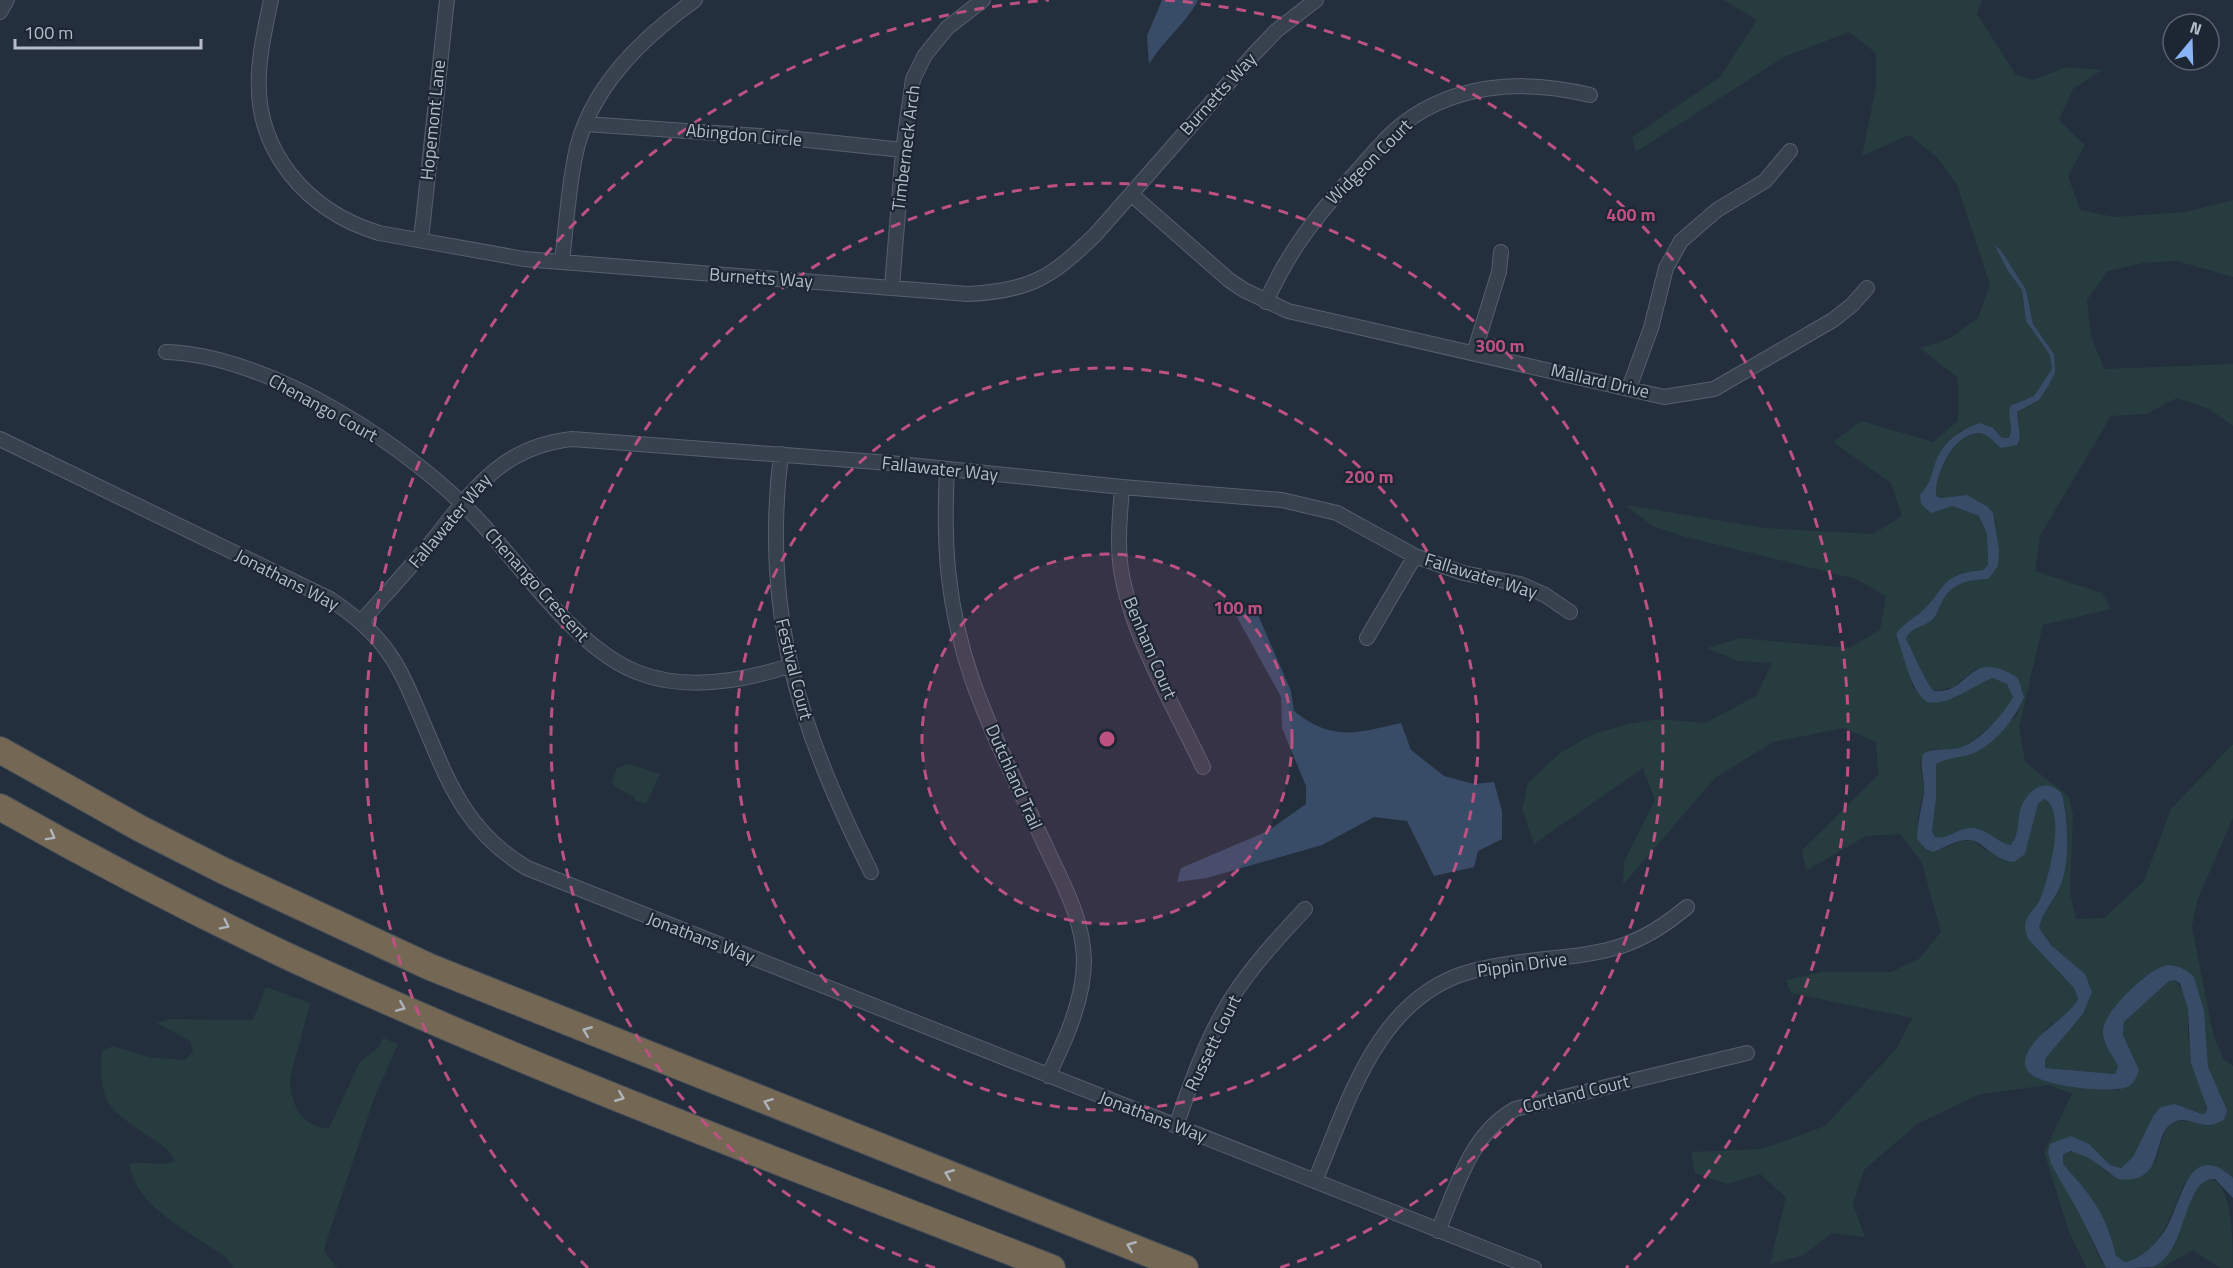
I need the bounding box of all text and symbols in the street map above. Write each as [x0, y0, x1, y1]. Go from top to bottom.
scale bar [15, 12, 201, 50]
north arrow [2161, 12, 2221, 72]
text: N [2187, 15, 2205, 41]
text: 100 m [24, 19, 73, 46]
street label: Burnetts Way [1173, 46, 1263, 141]
street label: Hopemont Lane [413, 58, 452, 182]
street label: Timberneck Arch [884, 83, 927, 212]
street label: Widgeon Court [1319, 112, 1418, 211]
street label: Abingdon Circle [685, 116, 803, 153]
text: 400 m [1606, 201, 1656, 228]
street label: Burnetts Way [708, 260, 814, 295]
text: 300 m [1475, 332, 1525, 359]
street label: Mallard Drive [1548, 356, 1652, 405]
street label: Chenango Court [264, 366, 383, 449]
street label: Fallawater Way [881, 449, 1000, 488]
text: 200 m [1344, 463, 1394, 490]
street label: Fallawater Way [402, 467, 498, 574]
street label: Chenango Crescent [479, 522, 597, 648]
street label: Jonathans Way [230, 542, 344, 618]
street label: Fallawater Way [1421, 546, 1541, 606]
street label: Benham Court [1117, 592, 1184, 704]
text: 100 m [1213, 594, 1263, 621]
street label: Festival Court [769, 615, 820, 723]
street label: Dutchland Trail [979, 720, 1050, 834]
centre of rings [1097, 729, 1117, 749]
one-way arrow [45, 829, 55, 840]
street label: Jonathans Way [643, 905, 759, 971]
one-way arrow [218, 917, 229, 929]
street label: Pippin Drive [1475, 945, 1569, 984]
street label: Russett Court [1178, 989, 1248, 1096]
one-way arrow [395, 1000, 406, 1012]
one-way arrow [582, 1026, 593, 1038]
street label: Cortland Court [1520, 1067, 1633, 1120]
street label: Jonathans Way [1095, 1084, 1211, 1150]
one-way arrow [614, 1090, 625, 1102]
one-way arrow [763, 1098, 774, 1110]
one-way arrow [945, 1169, 956, 1181]
one-way arrow [1126, 1241, 1136, 1254]

